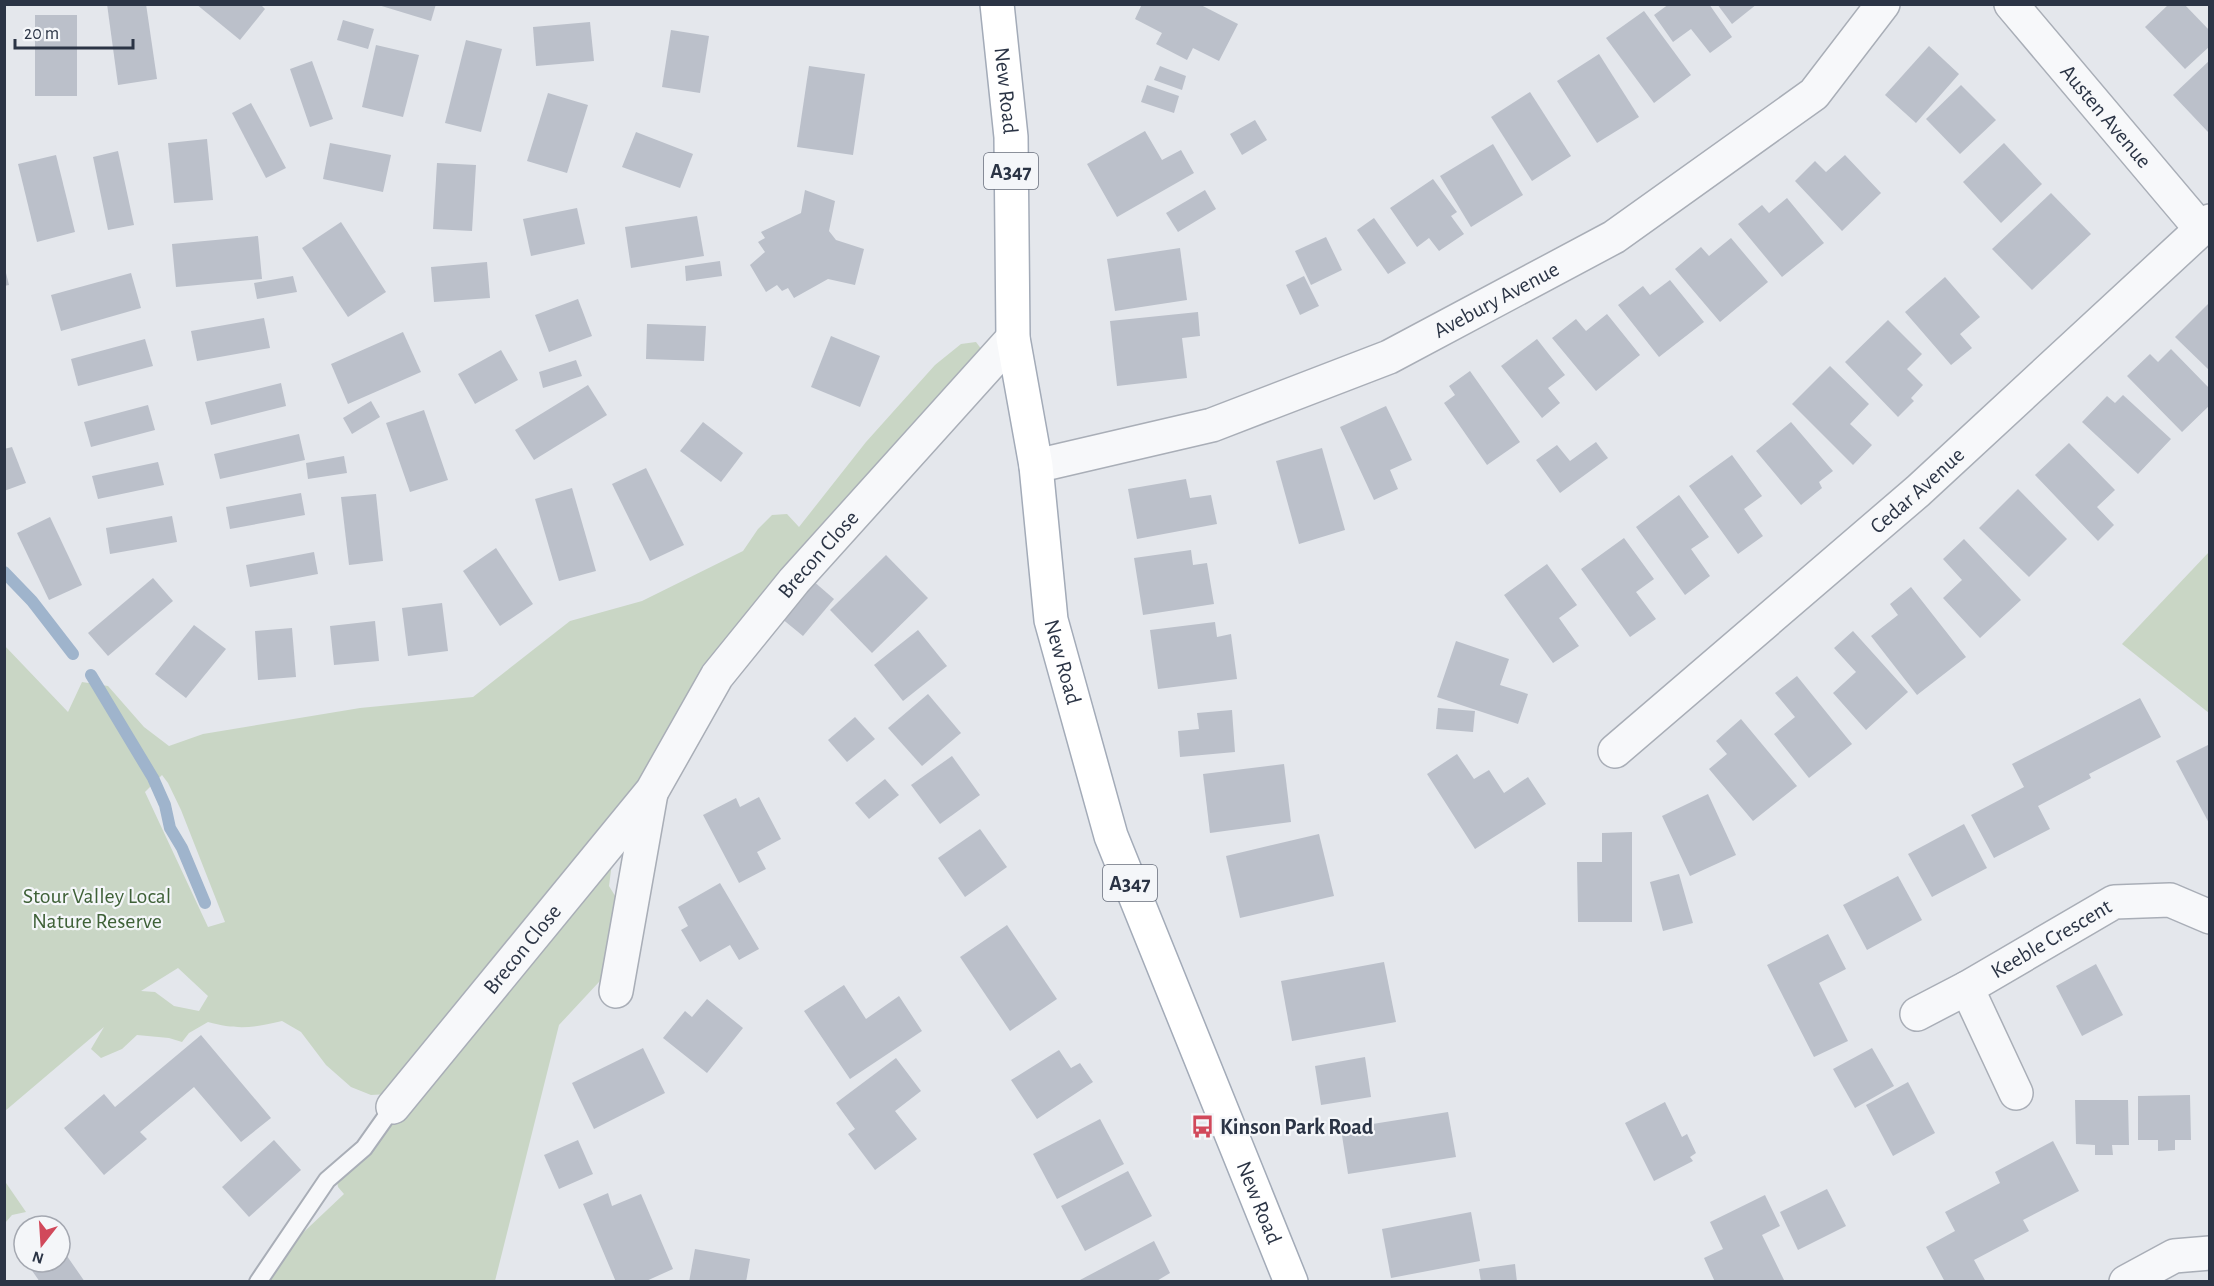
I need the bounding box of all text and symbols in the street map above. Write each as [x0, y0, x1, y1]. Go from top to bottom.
scale bar [15, 12, 134, 50]
text: 20 m [24, 25, 59, 43]
street label: New Road [991, 46, 1022, 135]
street label: Austen Avenue [2056, 60, 2155, 172]
road number: A347 [984, 153, 1038, 189]
street label: Avebury Avenue [1430, 257, 1563, 342]
street label: Cedar Avenue [1866, 443, 1968, 538]
street label: Brecon Close [774, 506, 863, 602]
street label: New Road [1040, 617, 1085, 707]
road number: A347 [1103, 865, 1157, 901]
park label: Stour Valley Local Nature Reserve [23, 885, 171, 932]
street label: Keeble Crescent [1987, 895, 2115, 982]
street label: Brecon Close [479, 900, 565, 998]
bus stop icon: Kinson Park Road [1189, 1114, 1215, 1140]
place label: Kinson Park Road [1220, 1116, 1374, 1138]
street label: New Road [1232, 1158, 1285, 1247]
north arrow [12, 1214, 72, 1274]
text: N [30, 1248, 46, 1267]

